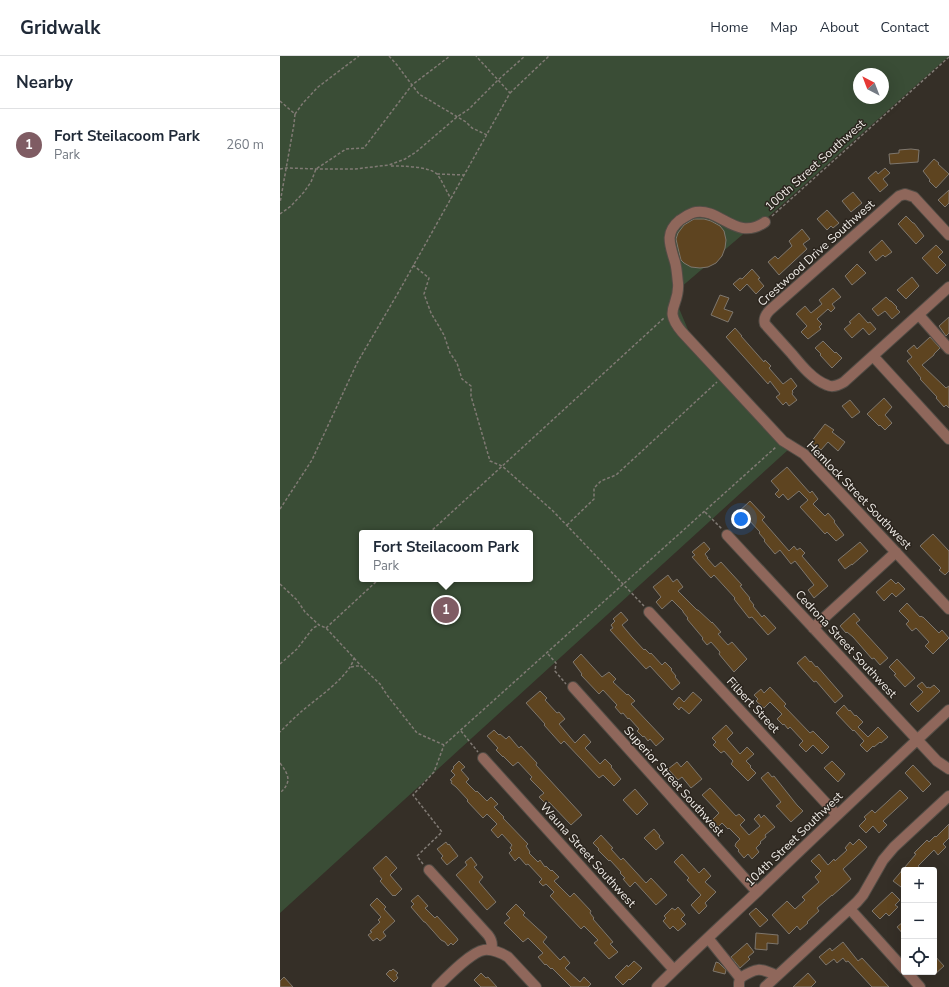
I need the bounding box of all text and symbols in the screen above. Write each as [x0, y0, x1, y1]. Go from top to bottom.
text: Gridwalk [20, 15, 100, 41]
text: Home [710, 18, 748, 37]
text: Map [770, 18, 798, 37]
text: About [820, 18, 859, 37]
text: Contact [881, 18, 929, 37]
north arrow [853, 68, 889, 104]
text: Nearby [16, 71, 73, 94]
street label: 100th Street Southwest [761, 115, 869, 214]
text: Fort Steilacoom Park [54, 126, 200, 146]
text: 1 [25, 136, 33, 154]
text: 260 m [226, 136, 264, 154]
text: Park [54, 146, 80, 164]
street label: Crestwood Drive Southwest [754, 196, 878, 310]
street label: Hemlock Street Southwest [803, 437, 915, 553]
your location [731, 509, 751, 529]
popup [359, 530, 533, 582]
text: Fort Steilacoom Park [373, 537, 519, 557]
text: Park [373, 557, 399, 575]
street label: Cedrona Street Southwest [792, 587, 901, 702]
pin: 1 [433, 595, 459, 625]
street label: Filbert Street [723, 674, 784, 737]
street label: Superior Street Southwest [620, 723, 728, 840]
street label: 104th Street Southwest [742, 788, 847, 890]
street label: Wauna Street Southwest [537, 799, 640, 911]
map controls [901, 867, 937, 975]
button: + [901, 867, 937, 903]
button: − [901, 903, 937, 939]
button: locate [901, 939, 937, 975]

